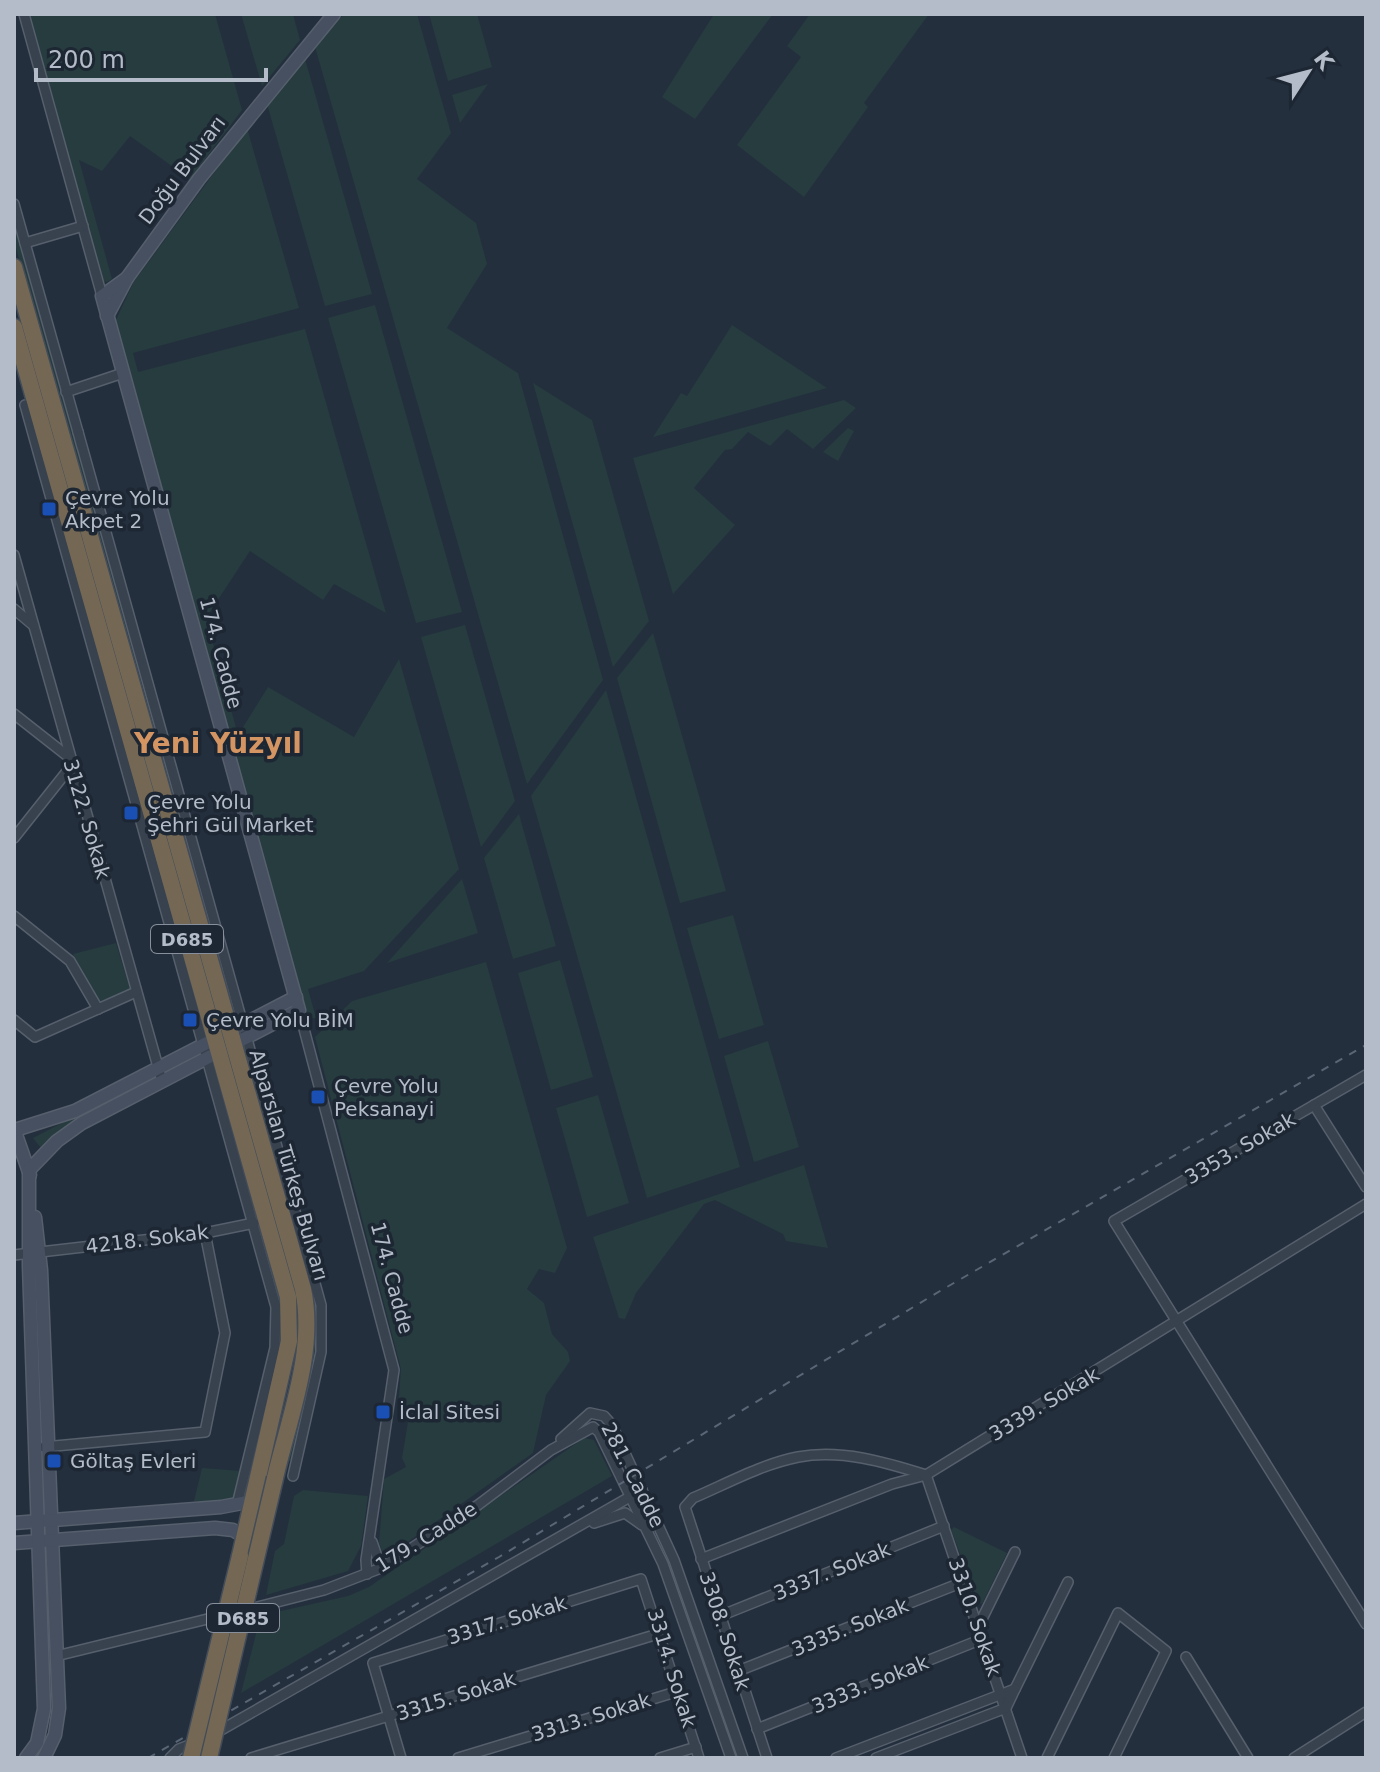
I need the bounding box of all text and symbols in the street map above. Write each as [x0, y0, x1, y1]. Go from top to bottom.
scale bar [36, 32, 266, 82]
north arrow [1268, 32, 1348, 112]
text: 200 m [48, 46, 125, 74]
text: K [1309, 46, 1339, 76]
street label: Doğu Bulvarı [134, 111, 230, 229]
place label: Çevre Yolu Akpet 2 [65, 486, 170, 533]
marker: Çevre Yolu Akpet 2 [40, 500, 58, 518]
street label: 174. Cadde [195, 594, 247, 712]
district label: Yeni Yüzyıl [133, 727, 302, 760]
street label: 3122. Sokak [58, 756, 116, 882]
place label: Çevre Yolu Şehri Gül Market [147, 790, 314, 837]
marker: Çevre Yolu Şehri Gül Market [122, 804, 140, 822]
road number: D685 [151, 925, 223, 953]
place label: Çevre Yolu BİM [206, 1008, 354, 1032]
marker: Çevre Yolu BİM [181, 1011, 199, 1029]
street label: Alparslan Türkeş Bulvarı [244, 1046, 334, 1284]
place label: Çevre Yolu Peksanayi [334, 1074, 439, 1121]
marker: Çevre Yolu Peksanayi [309, 1088, 327, 1106]
street label: 3353. Sokak [1180, 1106, 1300, 1189]
street label: 174. Cadde [366, 1219, 418, 1337]
street label: 4218. Sokak [84, 1220, 210, 1258]
street label: 3339. Sokak [985, 1362, 1104, 1446]
place label: İclal Sitesi [399, 1400, 500, 1424]
marker: İclal Sitesi [374, 1403, 392, 1421]
street label: 281. Cadde [596, 1418, 670, 1532]
place label: Göltaş Evleri [70, 1449, 196, 1473]
marker: Göltaş Evleri [45, 1452, 63, 1470]
street label: 179. Cadde [371, 1496, 481, 1578]
street label: 3337. Sokak [770, 1537, 894, 1605]
street label: 3310. Sokak [944, 1555, 1007, 1680]
street label: 3308. Sokak [694, 1569, 756, 1694]
street label: 3317. Sokak [444, 1590, 570, 1650]
street label: 3335. Sokak [788, 1593, 912, 1661]
road number: D685 [207, 1604, 279, 1632]
street label: 3314. Sokak [642, 1605, 702, 1731]
street label: 3333. Sokak [808, 1650, 932, 1718]
street label: 3315. Sokak [393, 1666, 519, 1726]
street label: 3313. Sokak [528, 1687, 654, 1747]

